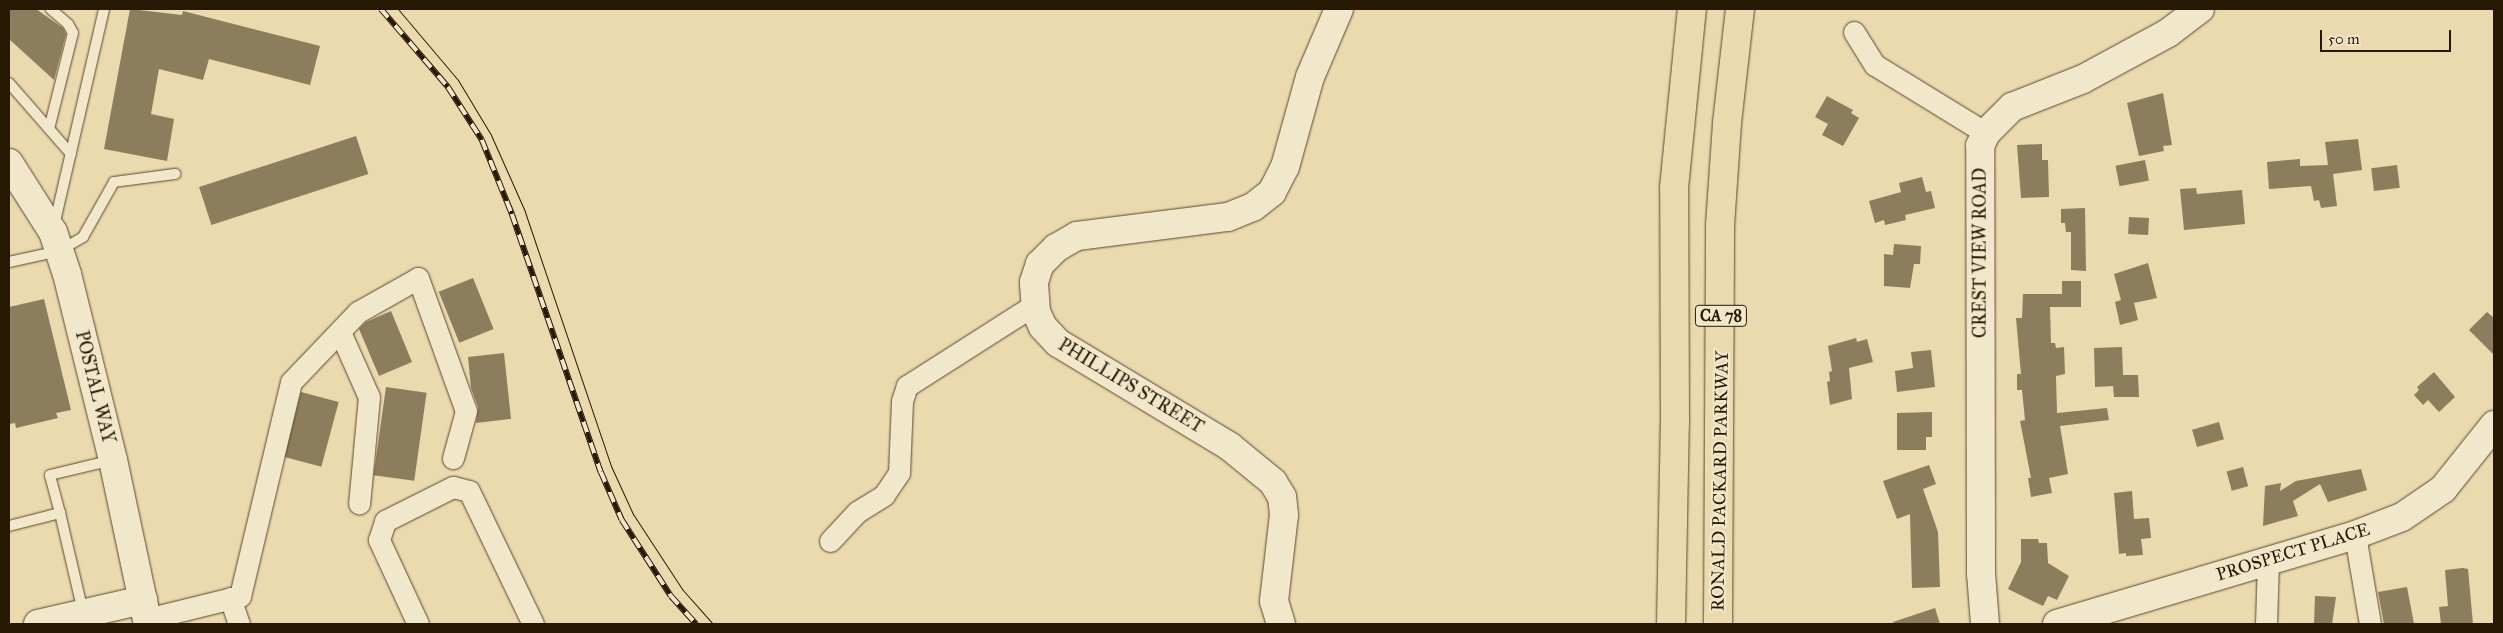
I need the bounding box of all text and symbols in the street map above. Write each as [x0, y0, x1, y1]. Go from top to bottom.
scale bar [2323, 20, 2454, 52]
text: 50 m [2328, 30, 2360, 48]
street label: CREST VIEW ROAD [1969, 168, 1991, 338]
road number: CA 78 [1695, 302, 1747, 330]
street label: POSTAL WAY [71, 329, 119, 445]
street label: PHILLIPS STREET [1054, 334, 1208, 438]
street label: RONALD PACKARD PARKWAY [1707, 351, 1733, 611]
street label: PROSPECT PLACE [2214, 518, 2372, 586]

